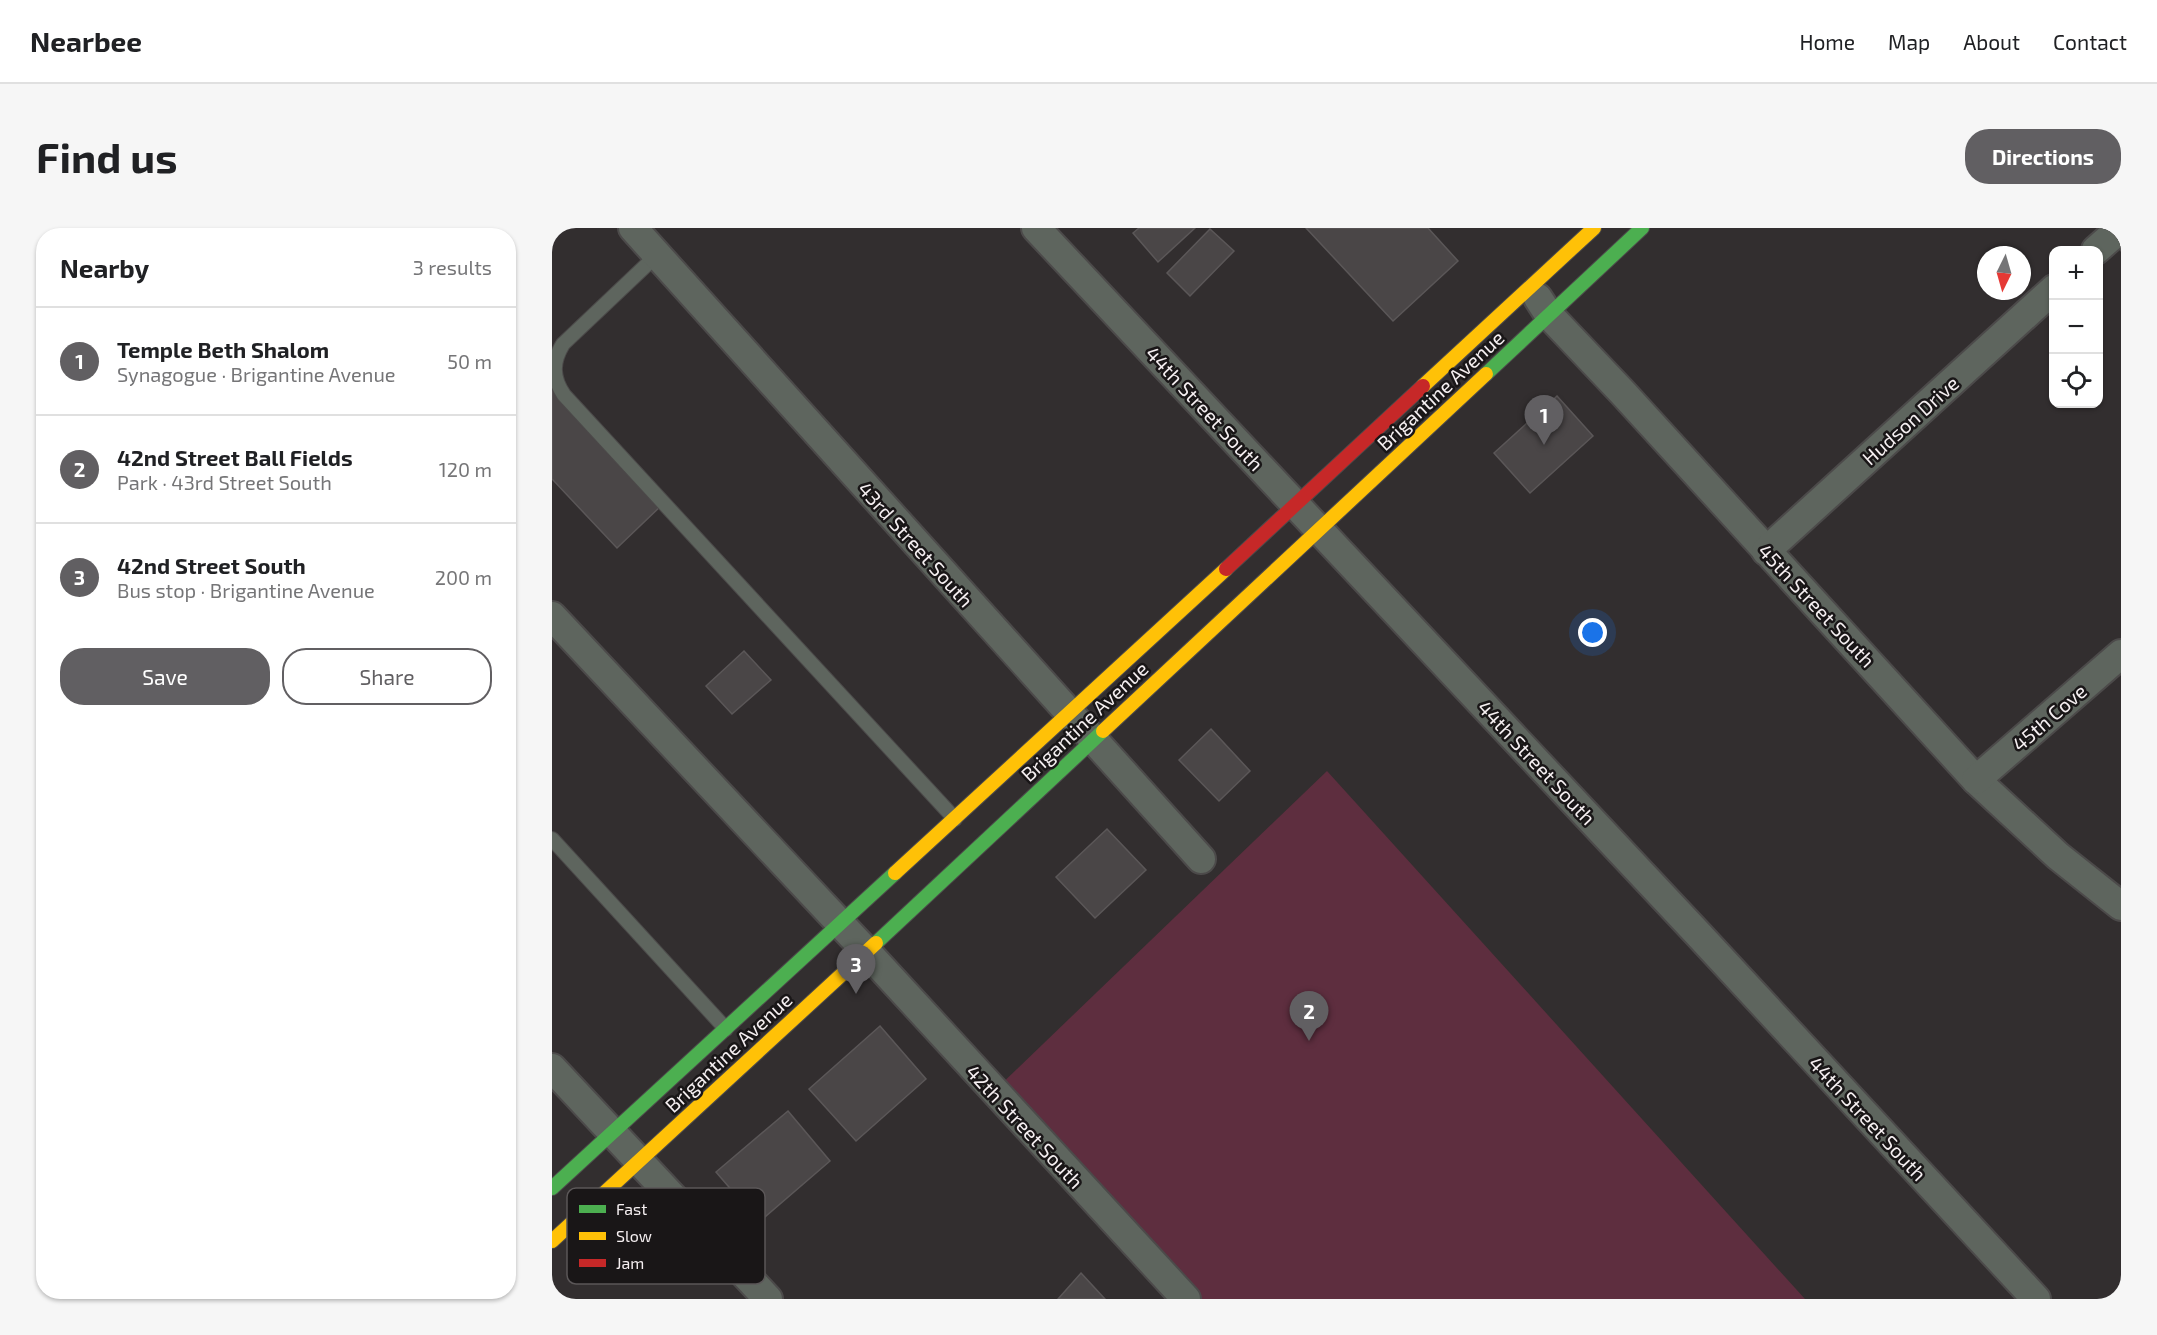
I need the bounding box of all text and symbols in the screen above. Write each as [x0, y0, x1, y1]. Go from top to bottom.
text: Nearbee [30, 24, 142, 58]
text: Home [1799, 29, 1855, 54]
text: Map [1888, 29, 1930, 54]
text: About [1963, 29, 2020, 54]
text: Contact [2053, 29, 2127, 54]
button: Directions [1965, 129, 2121, 184]
text: Find us [36, 131, 178, 181]
north arrow [1977, 246, 2031, 300]
map controls [2049, 246, 2103, 408]
button: + [2049, 246, 2103, 300]
text: Nearby [60, 252, 149, 283]
text: 3 results [413, 255, 492, 279]
button: − [2049, 300, 2103, 354]
street label: Brigantine Avenue [1371, 325, 1509, 455]
text: Temple Beth Shalom [117, 336, 329, 362]
street label: 44th Street South [1141, 341, 1269, 475]
text: 1 [75, 349, 84, 373]
text: 50 m [447, 349, 492, 373]
button: locate [2049, 354, 2103, 408]
text: Synagogue · Brigantine Avenue [117, 362, 396, 386]
street label: Hudson Drive [1857, 370, 1963, 470]
pin: 1 [1524, 396, 1564, 445]
text: 42nd Street Ball Fields [117, 444, 353, 470]
text: 2 [74, 457, 85, 481]
text: 120 m [439, 457, 492, 481]
text: Park · 43rd Street South [117, 470, 332, 494]
street label: 43rd Street South [853, 476, 979, 612]
street label: 45th Street South [1754, 538, 1880, 672]
text: 42nd Street South [117, 552, 306, 578]
text: 3 [74, 565, 85, 589]
text: 200 m [435, 565, 492, 589]
text: Bus stop · Brigantine Avenue [117, 578, 375, 602]
your location [1578, 618, 1607, 647]
button: Save [60, 648, 270, 705]
button: Share [282, 648, 492, 705]
street label: Brigantine Avenue [1015, 656, 1153, 786]
street label: 45th Cove [2007, 678, 2091, 756]
street label: 44th Street South [1473, 695, 1601, 829]
pin: 3 [836, 944, 876, 994]
street label: Brigantine Avenue [659, 987, 797, 1117]
pin: 2 [1290, 992, 1329, 1041]
street label: 44th Street South [1804, 1051, 1932, 1185]
street label: 42th Street South [961, 1059, 1089, 1193]
legend [567, 1188, 765, 1284]
text: Fast [616, 1199, 647, 1218]
text: Slow [616, 1226, 652, 1245]
text: Jam [616, 1253, 644, 1272]

